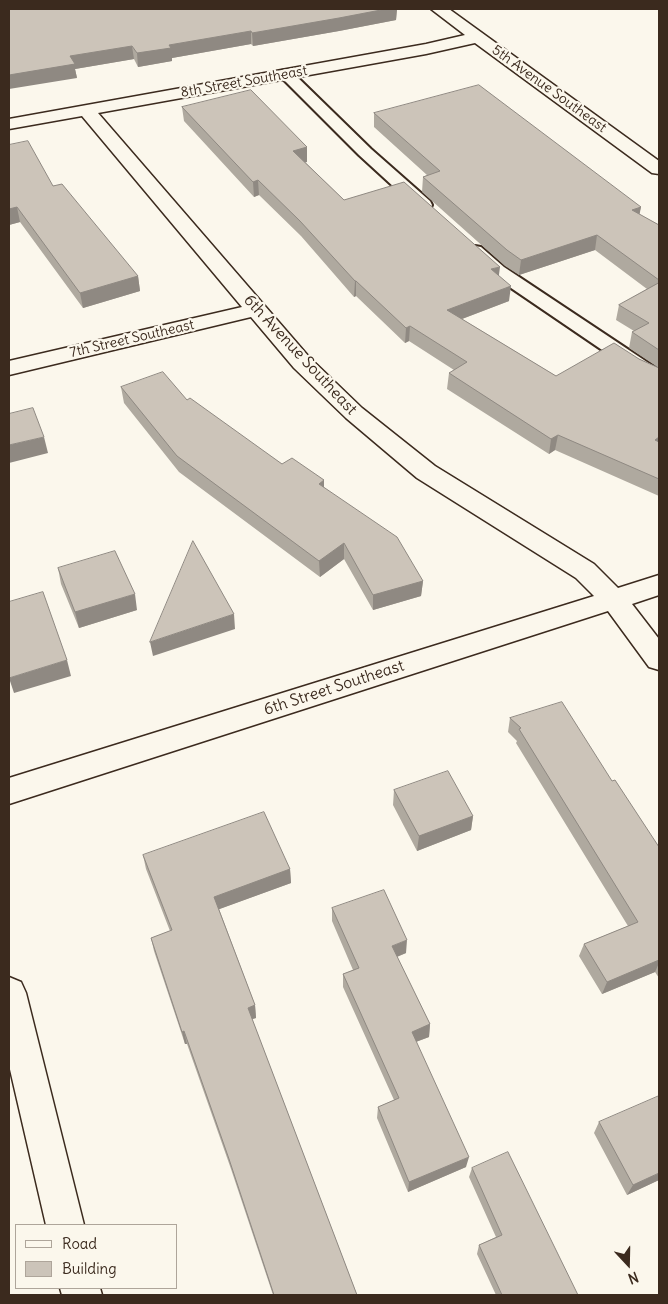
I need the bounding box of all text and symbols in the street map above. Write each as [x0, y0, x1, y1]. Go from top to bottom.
street label: 5th Avenue Southeast [488, 42, 610, 136]
street label: 8th Street Southeast [179, 63, 309, 101]
street label: 6th Avenue Southeast [239, 291, 361, 419]
street label: 7th Street Southeast [68, 317, 196, 361]
street label: 6th Street Southeast [261, 656, 407, 720]
legend [15, 1224, 178, 1289]
text: Road [62, 1234, 97, 1253]
north arrow [603, 1239, 653, 1289]
text: Building [62, 1259, 117, 1278]
text: N [626, 1268, 641, 1288]

